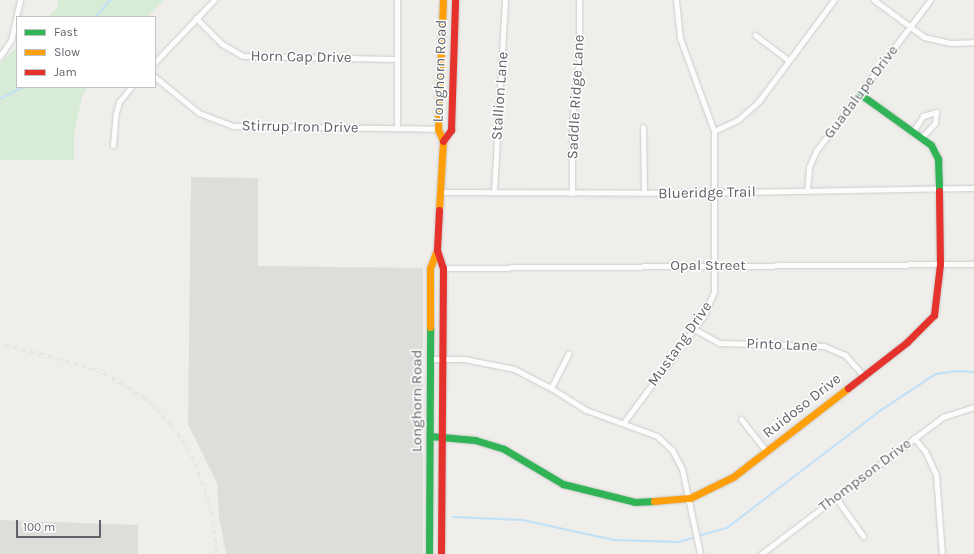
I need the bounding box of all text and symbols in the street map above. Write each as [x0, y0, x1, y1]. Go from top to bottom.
legend [16, 16, 156, 88]
street label: Longhorn Road [429, 19, 451, 123]
text: Fast [54, 25, 77, 39]
street label: Saddle Ridge Lane [564, 34, 588, 160]
street label: Guadalupe Drive [820, 42, 902, 142]
text: Slow [54, 45, 80, 59]
street label: Horn Cap Drive [250, 47, 352, 67]
street label: Stallion Lane [488, 51, 512, 141]
text: Jam [54, 65, 77, 79]
street label: Stirrup Iron Drive [241, 117, 359, 137]
street label: Blueridge Trail [658, 183, 756, 203]
street label: Opal Street [670, 257, 746, 275]
street label: Mustang Drive [644, 298, 716, 390]
street label: Pinto Lane [746, 335, 818, 355]
street label: Longhorn Road [408, 350, 426, 452]
street label: Ruidoso Drive [759, 370, 845, 442]
street label: Thompson Drive [815, 434, 915, 516]
scale bar [18, 512, 103, 538]
text: 100 m [23, 520, 55, 534]

